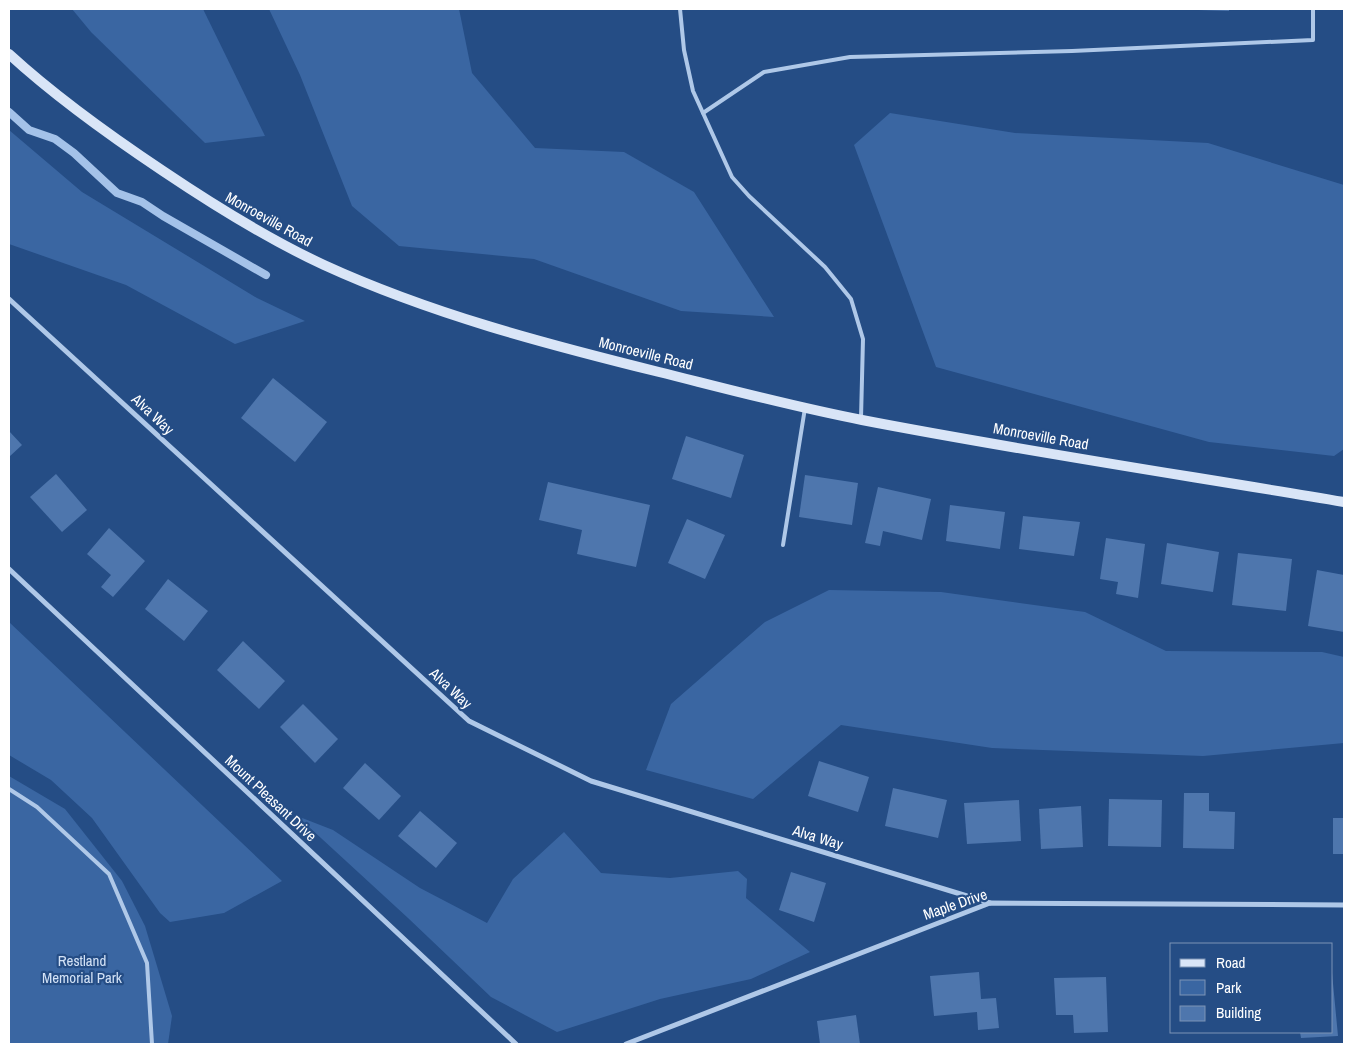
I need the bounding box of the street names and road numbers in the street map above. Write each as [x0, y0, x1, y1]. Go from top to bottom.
street label: Monroeville Road [222, 186, 316, 252]
street label: Monroeville Road [597, 331, 695, 375]
street label: Alva Way [126, 388, 180, 440]
street label: Monroeville Road [992, 417, 1090, 455]
street label: Alva Way [424, 662, 478, 714]
street label: Mount Pleasant Drive [221, 750, 322, 846]
street label: Alva Way [789, 819, 847, 855]
street label: Maple Drive [920, 883, 990, 925]

